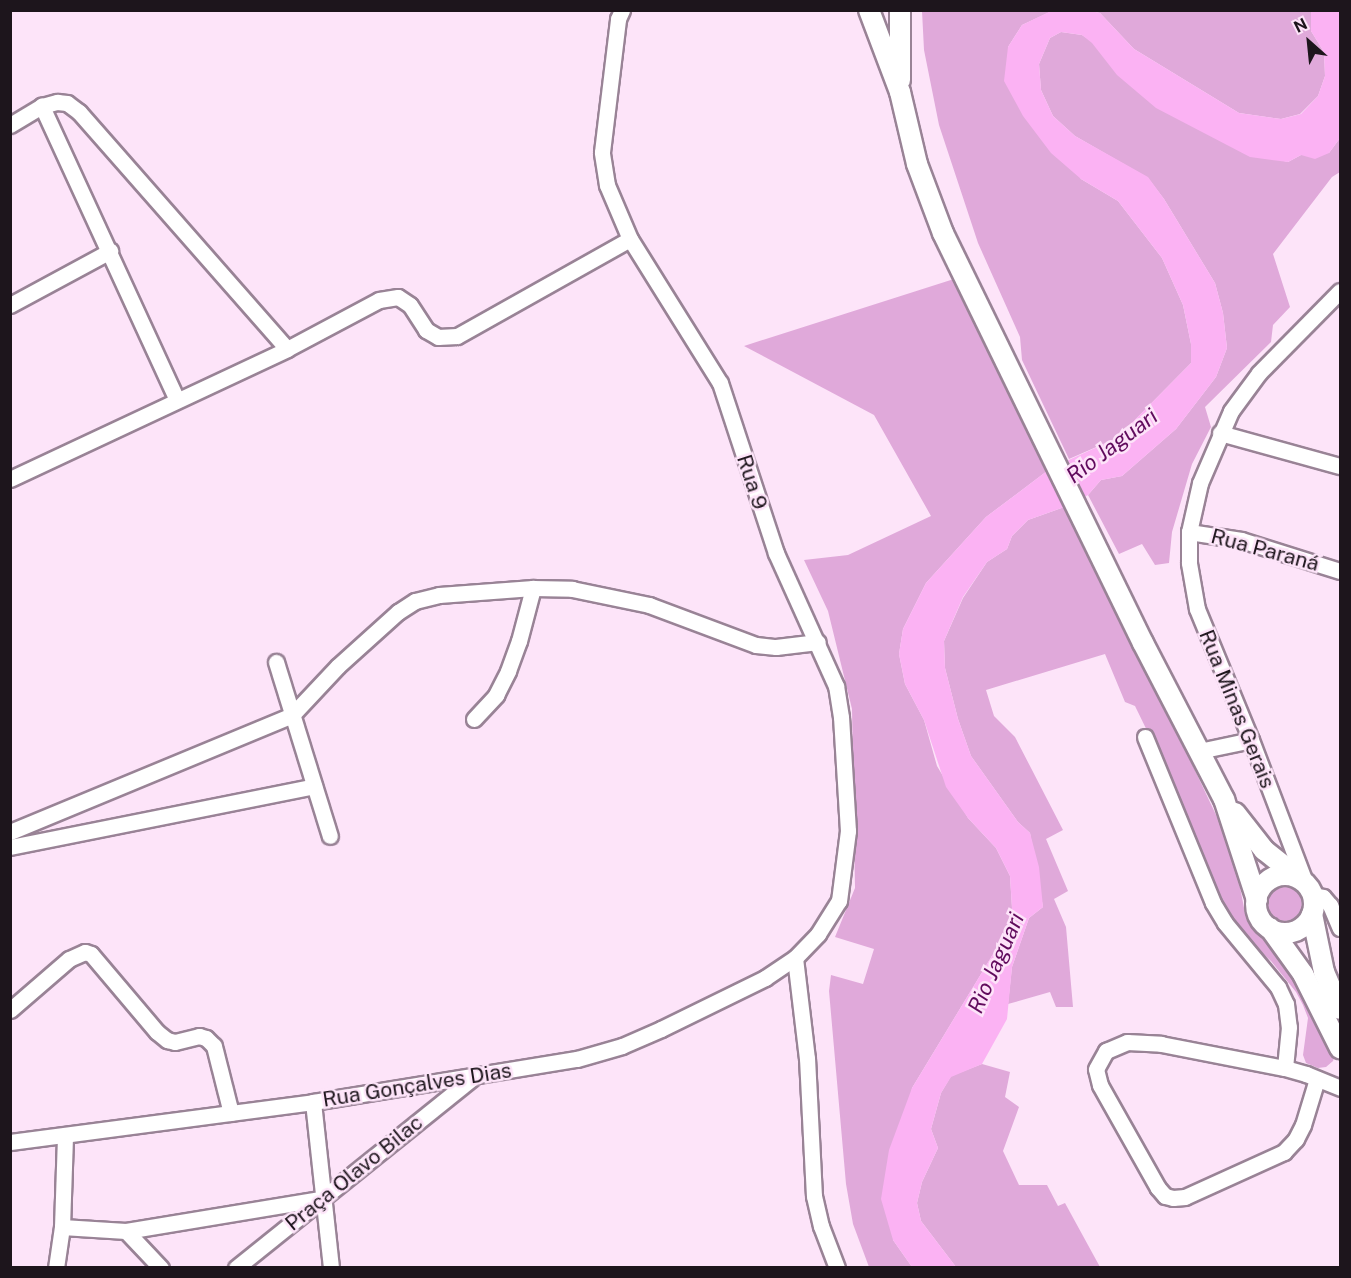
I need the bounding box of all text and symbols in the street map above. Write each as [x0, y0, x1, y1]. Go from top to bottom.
north arrow [1279, 12, 1339, 72]
text: N [1291, 14, 1310, 37]
water label: Rio Jaguari [1061, 403, 1163, 489]
street label: Rua 9 [731, 451, 773, 513]
street label: Rua Paraná [1208, 523, 1322, 577]
street label: Rua Minas Gerais [1194, 626, 1280, 792]
water label: Rio Jaguari [962, 909, 1030, 1017]
street label: Rua Gonçalves Dias [321, 1058, 513, 1112]
street label: Praça Olavo Bilac [280, 1110, 428, 1236]

